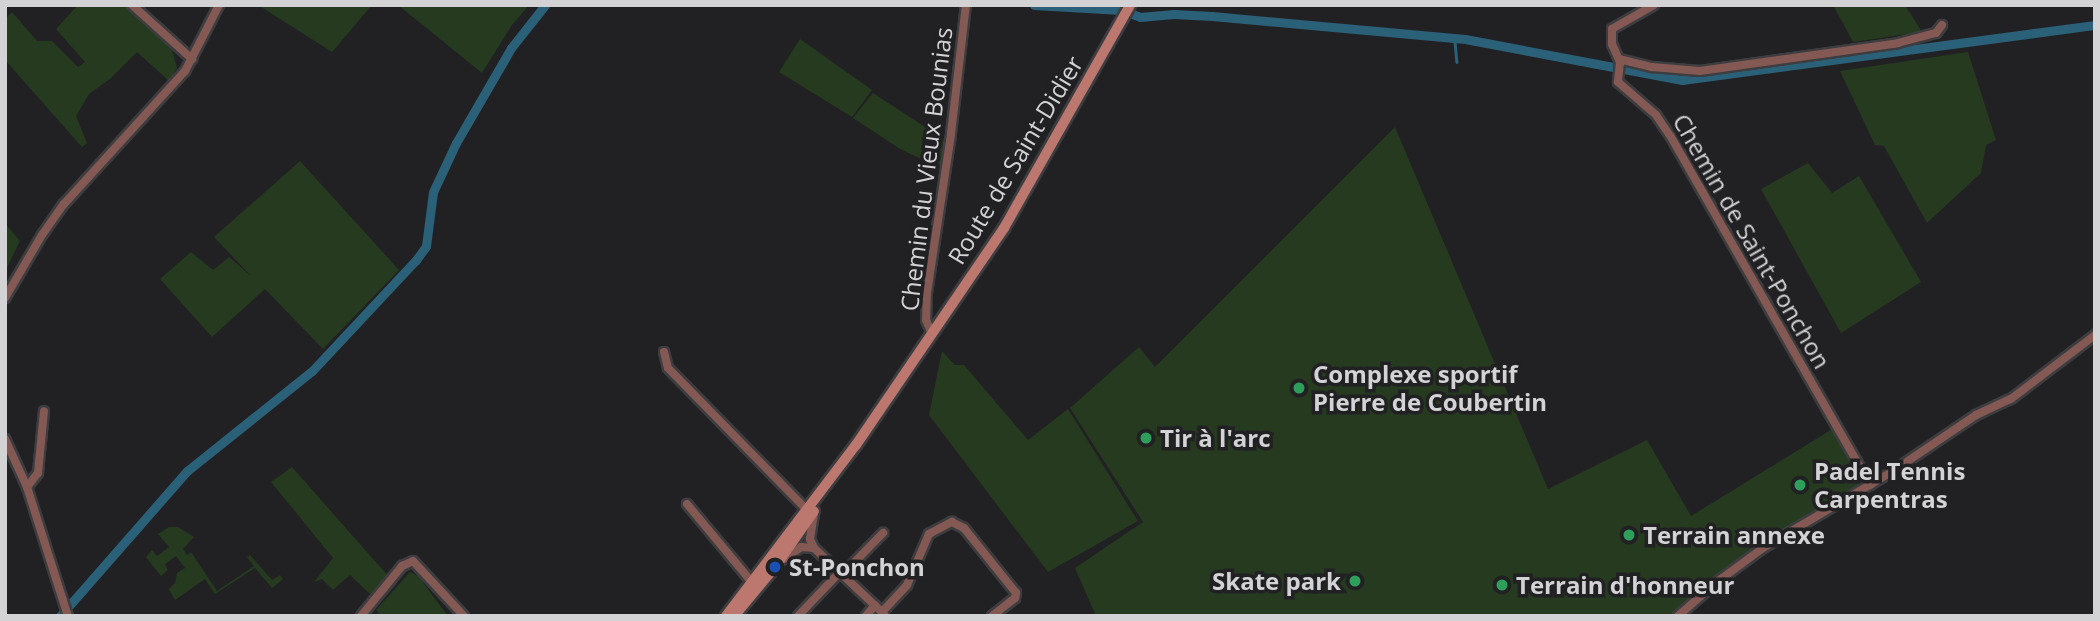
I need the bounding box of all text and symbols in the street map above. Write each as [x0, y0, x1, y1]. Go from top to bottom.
street label: Chemin du Vieux Bounias [894, 25, 958, 313]
street label: Route de Saint-Didier [941, 51, 1089, 269]
street label: Chemin de Saint-Ponchon [1667, 108, 1837, 374]
place label: Complexe sportif Pierre de Coubertin [1313, 360, 1547, 416]
marker: Complexe sportif Pierre de Coubertin [1291, 380, 1307, 396]
place label: Tir à l'arc [1160, 424, 1271, 452]
marker: Tir à l'arc [1138, 430, 1154, 446]
place label: Padel Tennis Carpentras [1814, 457, 1965, 513]
marker: Padel Tennis Carpentras [1792, 477, 1808, 493]
place label: Terrain annexe [1643, 521, 1825, 549]
marker: Terrain annexe [1621, 527, 1637, 543]
place label: St-Ponchon [789, 553, 925, 581]
marker: St-Ponchon [767, 559, 783, 575]
place label: Skate park [1212, 567, 1341, 595]
place label: Terrain d'honneur [1516, 571, 1734, 599]
marker: Skate park [1347, 573, 1363, 589]
marker: Terrain d'honneur [1494, 577, 1510, 593]

